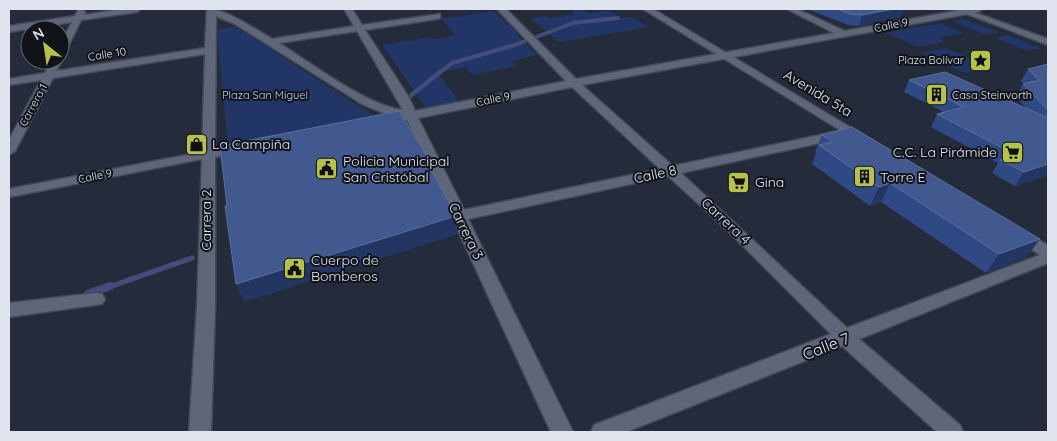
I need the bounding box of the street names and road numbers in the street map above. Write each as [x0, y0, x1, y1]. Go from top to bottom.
street label: Calle 9 [873, 15, 909, 35]
street label: Calle 10 [87, 44, 127, 64]
street label: Avenida 5ta [781, 66, 855, 120]
street label: Carrera 1 [16, 81, 50, 129]
street label: Calle 9 [475, 89, 511, 109]
street label: Calle 8 [632, 161, 678, 187]
street label: Calle 9 [77, 166, 113, 186]
street label: Carrera 2 [197, 189, 215, 251]
street label: Carrera 4 [698, 194, 754, 248]
street label: Carrera 3 [445, 200, 487, 262]
street label: Calle 7 [800, 328, 852, 364]

